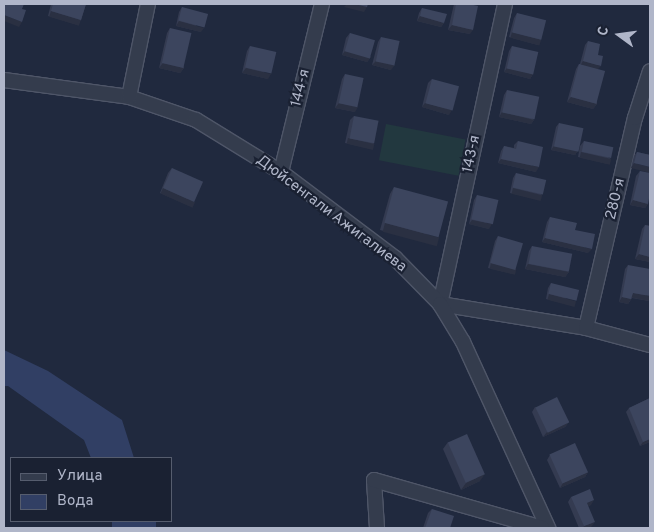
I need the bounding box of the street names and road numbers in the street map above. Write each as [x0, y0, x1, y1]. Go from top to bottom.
street label: 144-я [288, 67, 314, 109]
street label: 143-я [459, 134, 485, 174]
street label: Дюйсенгали Ажигалиева [252, 151, 410, 277]
street label: 280-я [603, 177, 629, 221]

